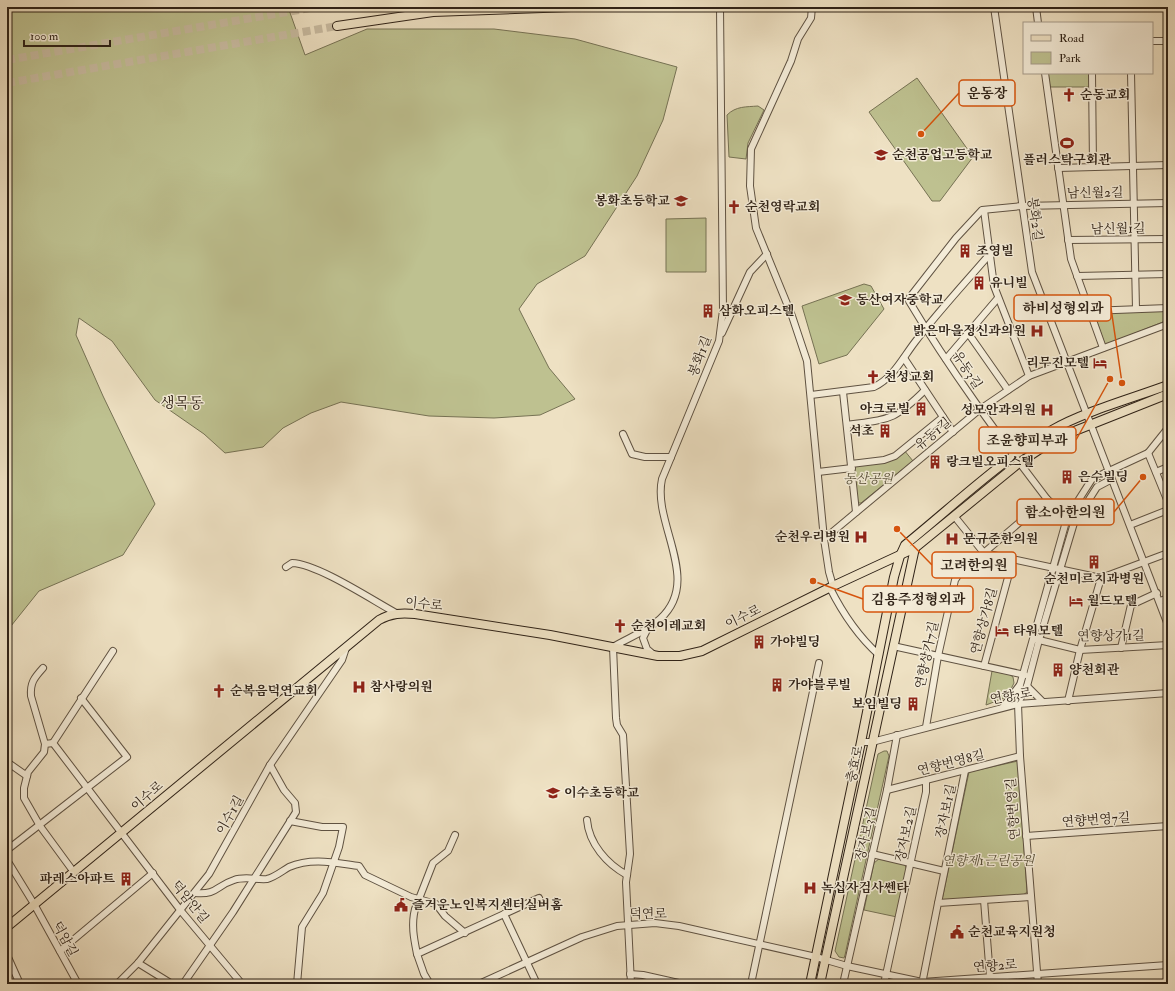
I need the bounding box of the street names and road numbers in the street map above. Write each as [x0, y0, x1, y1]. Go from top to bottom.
street label: 남신월2길 [1066, 185, 1124, 201]
street label: 봉화2길 [1024, 196, 1046, 242]
street label: 남신월1길 [1090, 221, 1146, 237]
street label: 봉화1길 [685, 333, 715, 379]
street label: 유동3길 [949, 348, 985, 392]
street label: 유동1길 [912, 414, 954, 454]
street label: 연향상가8길 [967, 586, 1001, 656]
street label: 이수로 [404, 594, 444, 614]
street label: 이수로 [723, 601, 764, 632]
street label: 연향상가7길 [912, 620, 942, 690]
street label: 연향상가1길 [1077, 627, 1145, 645]
street label: 연향3로 [989, 684, 1034, 708]
street label: 충효로 [843, 743, 867, 784]
street label: 연향번영8길 [916, 747, 986, 779]
street label: 이수로 [128, 777, 167, 814]
street label: 연향번영길 [1003, 777, 1023, 841]
street label: 장자보1길 [932, 782, 960, 840]
street label: 이수1길 [213, 793, 247, 837]
street label: 장자보3길 [852, 805, 880, 863]
street label: 장자보2길 [892, 805, 920, 863]
street label: 연향번영7길 [1061, 810, 1131, 830]
street label: 덕암안길 [168, 877, 212, 927]
street label: 덕연로 [629, 906, 667, 922]
street label: 덕암길 [49, 919, 81, 959]
street label: 연향2로 [972, 956, 1018, 976]

